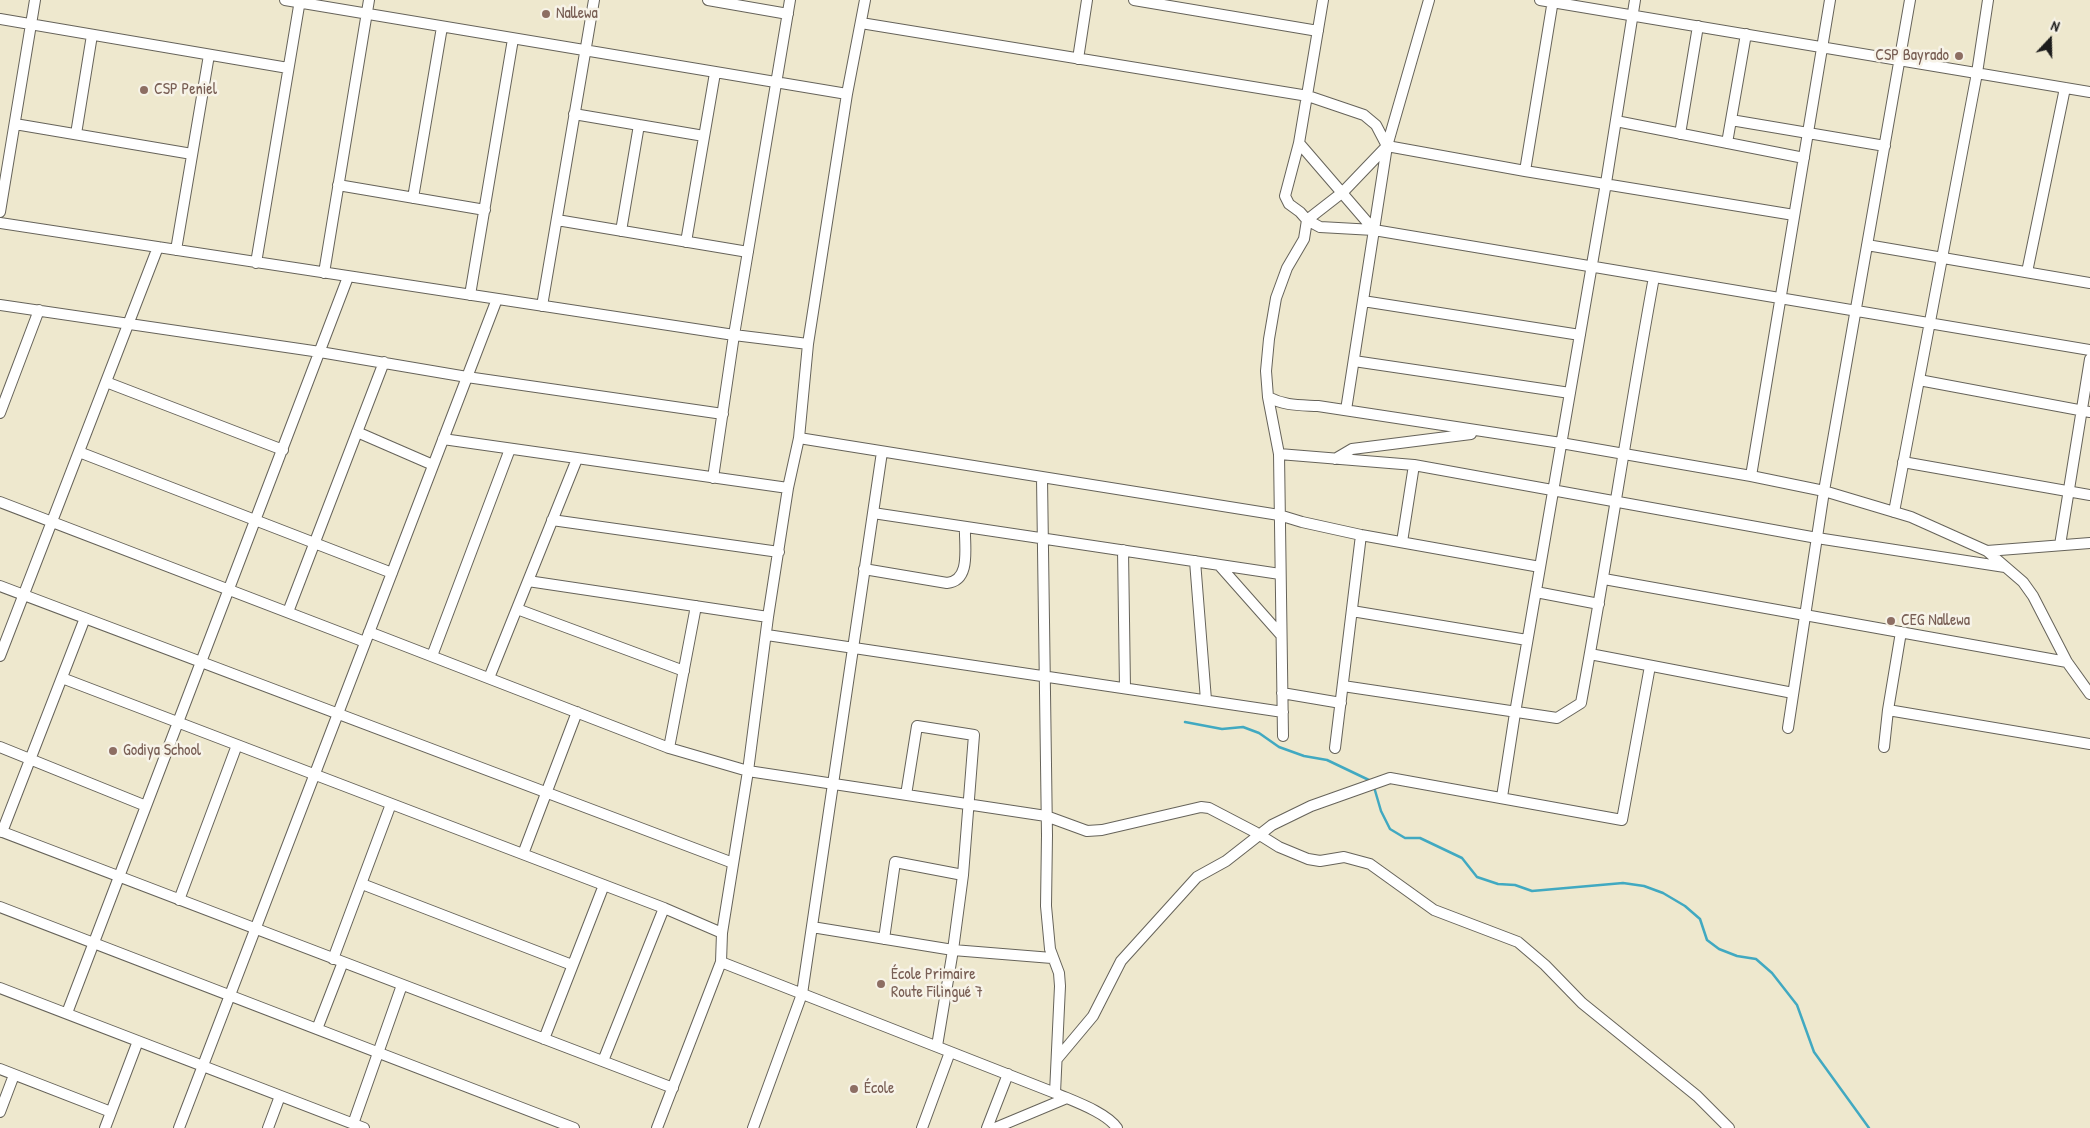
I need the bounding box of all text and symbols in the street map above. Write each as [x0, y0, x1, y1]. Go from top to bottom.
place label: Nallewa [556, 4, 598, 24]
marker: Nallewa [540, 8, 552, 20]
north arrow [2025, 15, 2075, 65]
text: N [2049, 15, 2062, 36]
place label: CSP Bayrado [1875, 46, 1949, 66]
marker: CSP Bayrado [1953, 50, 1965, 62]
place label: CSP Peniel [154, 80, 217, 100]
marker: CSP Peniel [138, 84, 150, 96]
place label: CEG Nallewa [1901, 611, 1970, 631]
marker: CEG Nallewa [1885, 615, 1897, 627]
place label: Godiya School [123, 741, 201, 761]
marker: Godiya School [107, 745, 119, 757]
place label: École Primaire Route Filingué 7 [891, 965, 983, 1003]
marker: École Primaire Route Filingué 7 [875, 978, 887, 990]
place label: École [864, 1079, 894, 1099]
marker: École [848, 1083, 860, 1095]

